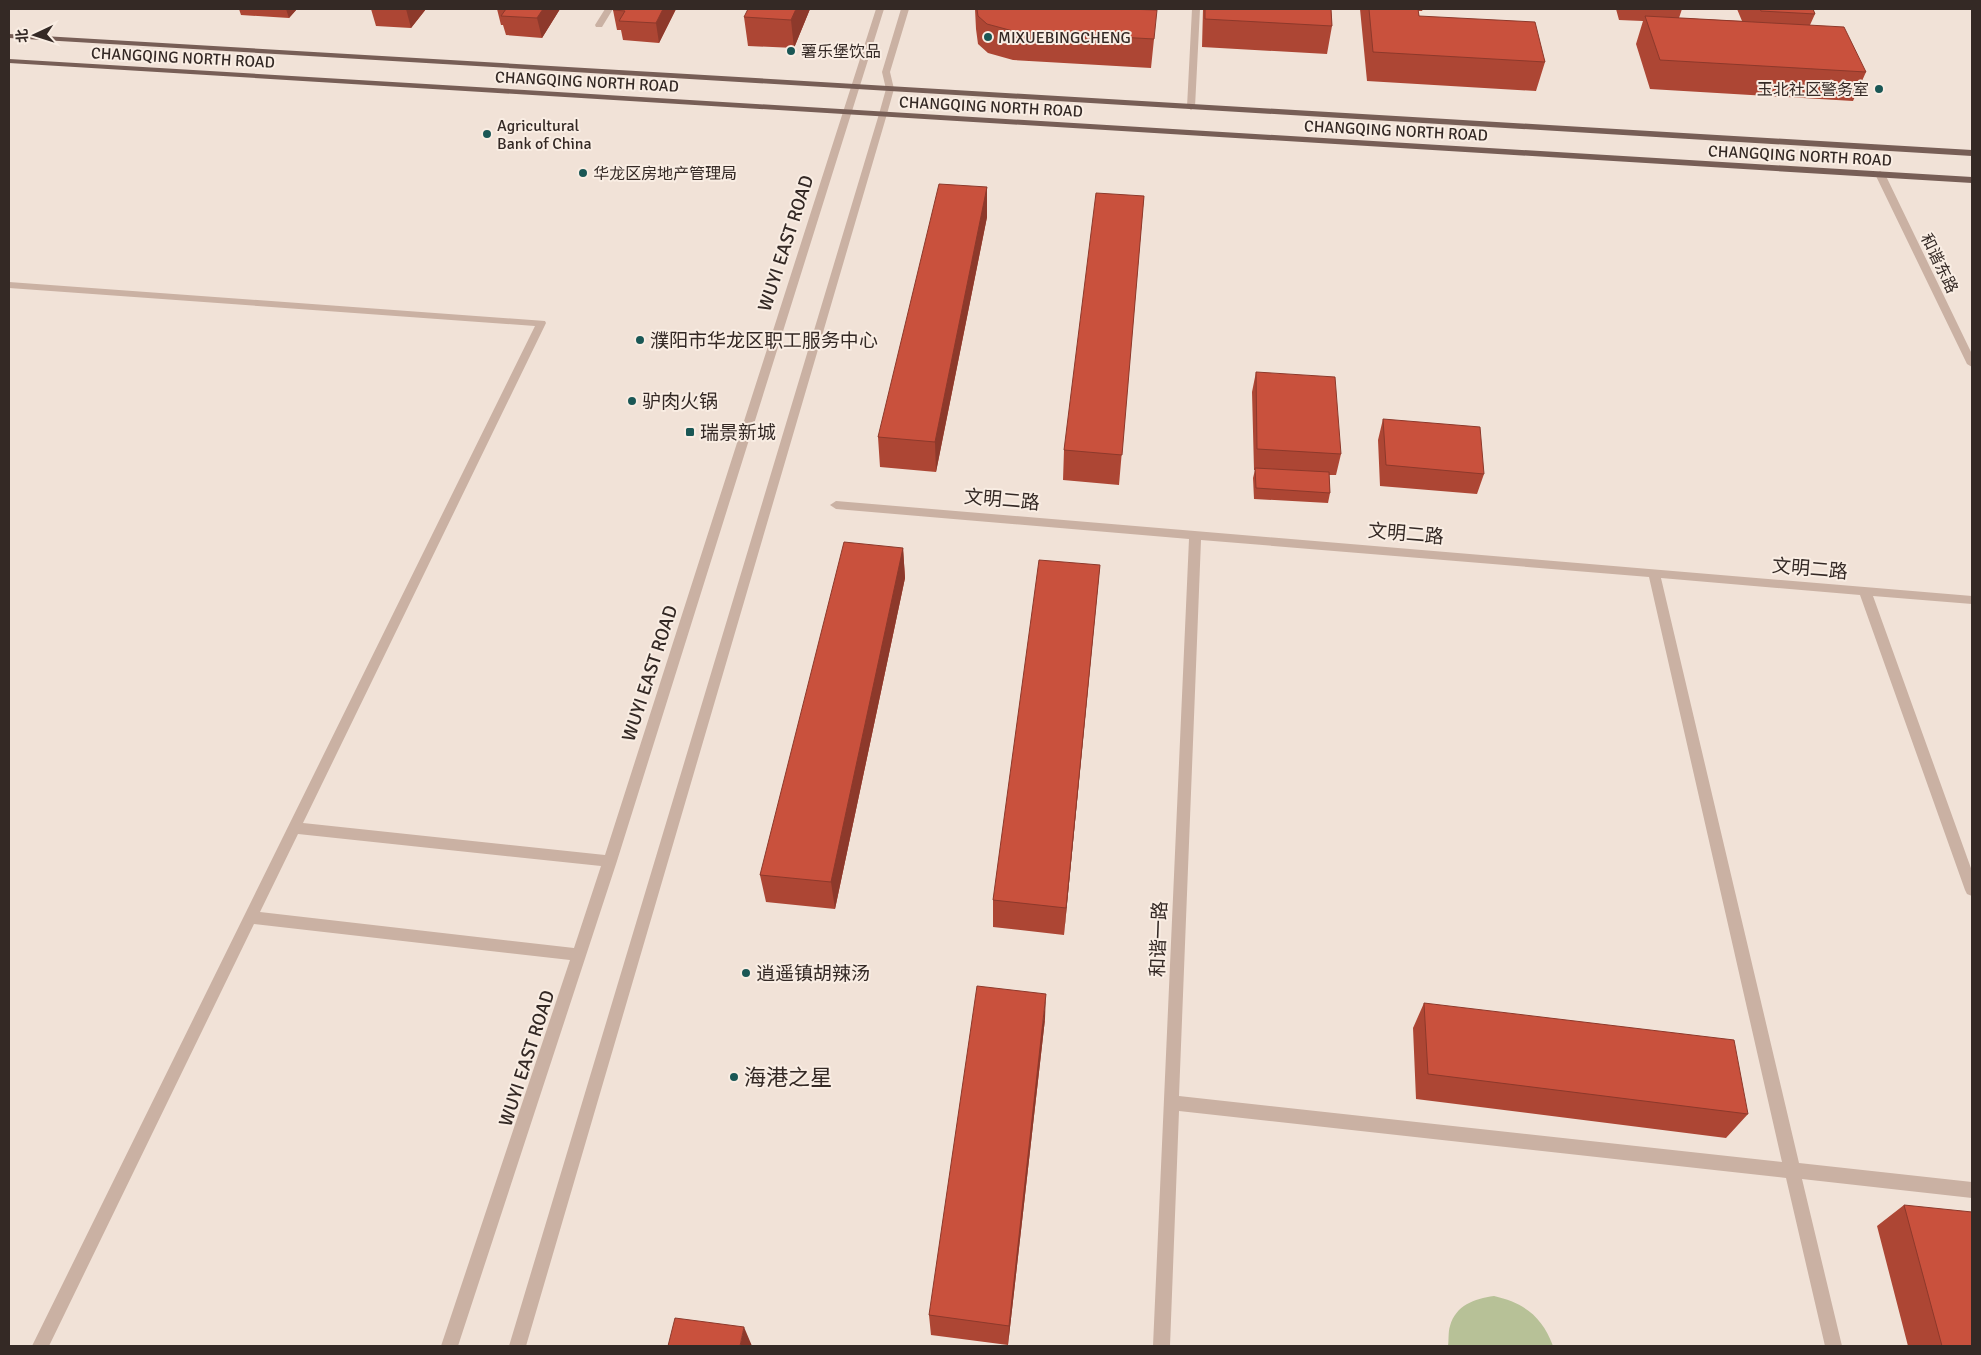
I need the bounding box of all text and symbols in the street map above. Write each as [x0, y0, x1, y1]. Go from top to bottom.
north arrow [10, 10, 60, 60]
text: 北 [14, 28, 31, 43]
place label: MIXUEBINGCHENG [998, 28, 1131, 48]
marker: MIXUEBINGCHENG [982, 31, 994, 43]
place label: 薯乐堡饮品 [801, 42, 881, 62]
street label: CHANGQING NORTH ROAD [91, 43, 275, 73]
marker: 薯乐堡饮品 [785, 45, 797, 57]
street label: CHANGQING NORTH ROAD [495, 67, 679, 97]
place label: 玉北社区警务室 [1757, 80, 1869, 100]
marker: 玉北社区警务室 [1873, 83, 1885, 95]
street label: CHANGQING NORTH ROAD [899, 92, 1083, 122]
place label: Agricultural Bank of China [497, 116, 592, 154]
street label: CHANGQING NORTH ROAD [1304, 116, 1488, 146]
marker: Agricultural Bank of China [481, 128, 493, 140]
street label: CHANGQING NORTH ROAD [1708, 141, 1892, 171]
place label: 华龙区房地产管理局 [593, 164, 737, 184]
marker: 华龙区房地产管理局 [577, 167, 589, 179]
street label: WUYI EAST ROAD [753, 172, 819, 314]
street label: 和谐东路 [1916, 230, 1962, 297]
place label: 濮阳市华龙区职工服务中心 [650, 329, 878, 353]
marker: 濮阳市华龙区职工服务中心 [634, 334, 646, 346]
place label: 驴肉火锅 [642, 390, 718, 414]
marker: 驴肉火锅 [626, 395, 638, 407]
place label: 瑞景新城 [700, 421, 776, 445]
marker: 瑞景新城 [684, 426, 696, 438]
street label: 文明二路 [963, 485, 1041, 515]
street label: 文明二路 [1367, 519, 1445, 549]
street label: 文明二路 [1771, 554, 1849, 584]
street label: WUYI EAST ROAD [617, 602, 683, 744]
street label: 和谐一路 [1146, 901, 1172, 977]
place label: 逍遥镇胡辣汤 [756, 962, 870, 986]
marker: 逍遥镇胡辣汤 [740, 967, 752, 979]
street label: WUYI EAST ROAD [494, 987, 560, 1129]
place label: 海港之星 [744, 1064, 832, 1091]
marker: 海港之星 [728, 1071, 740, 1083]

